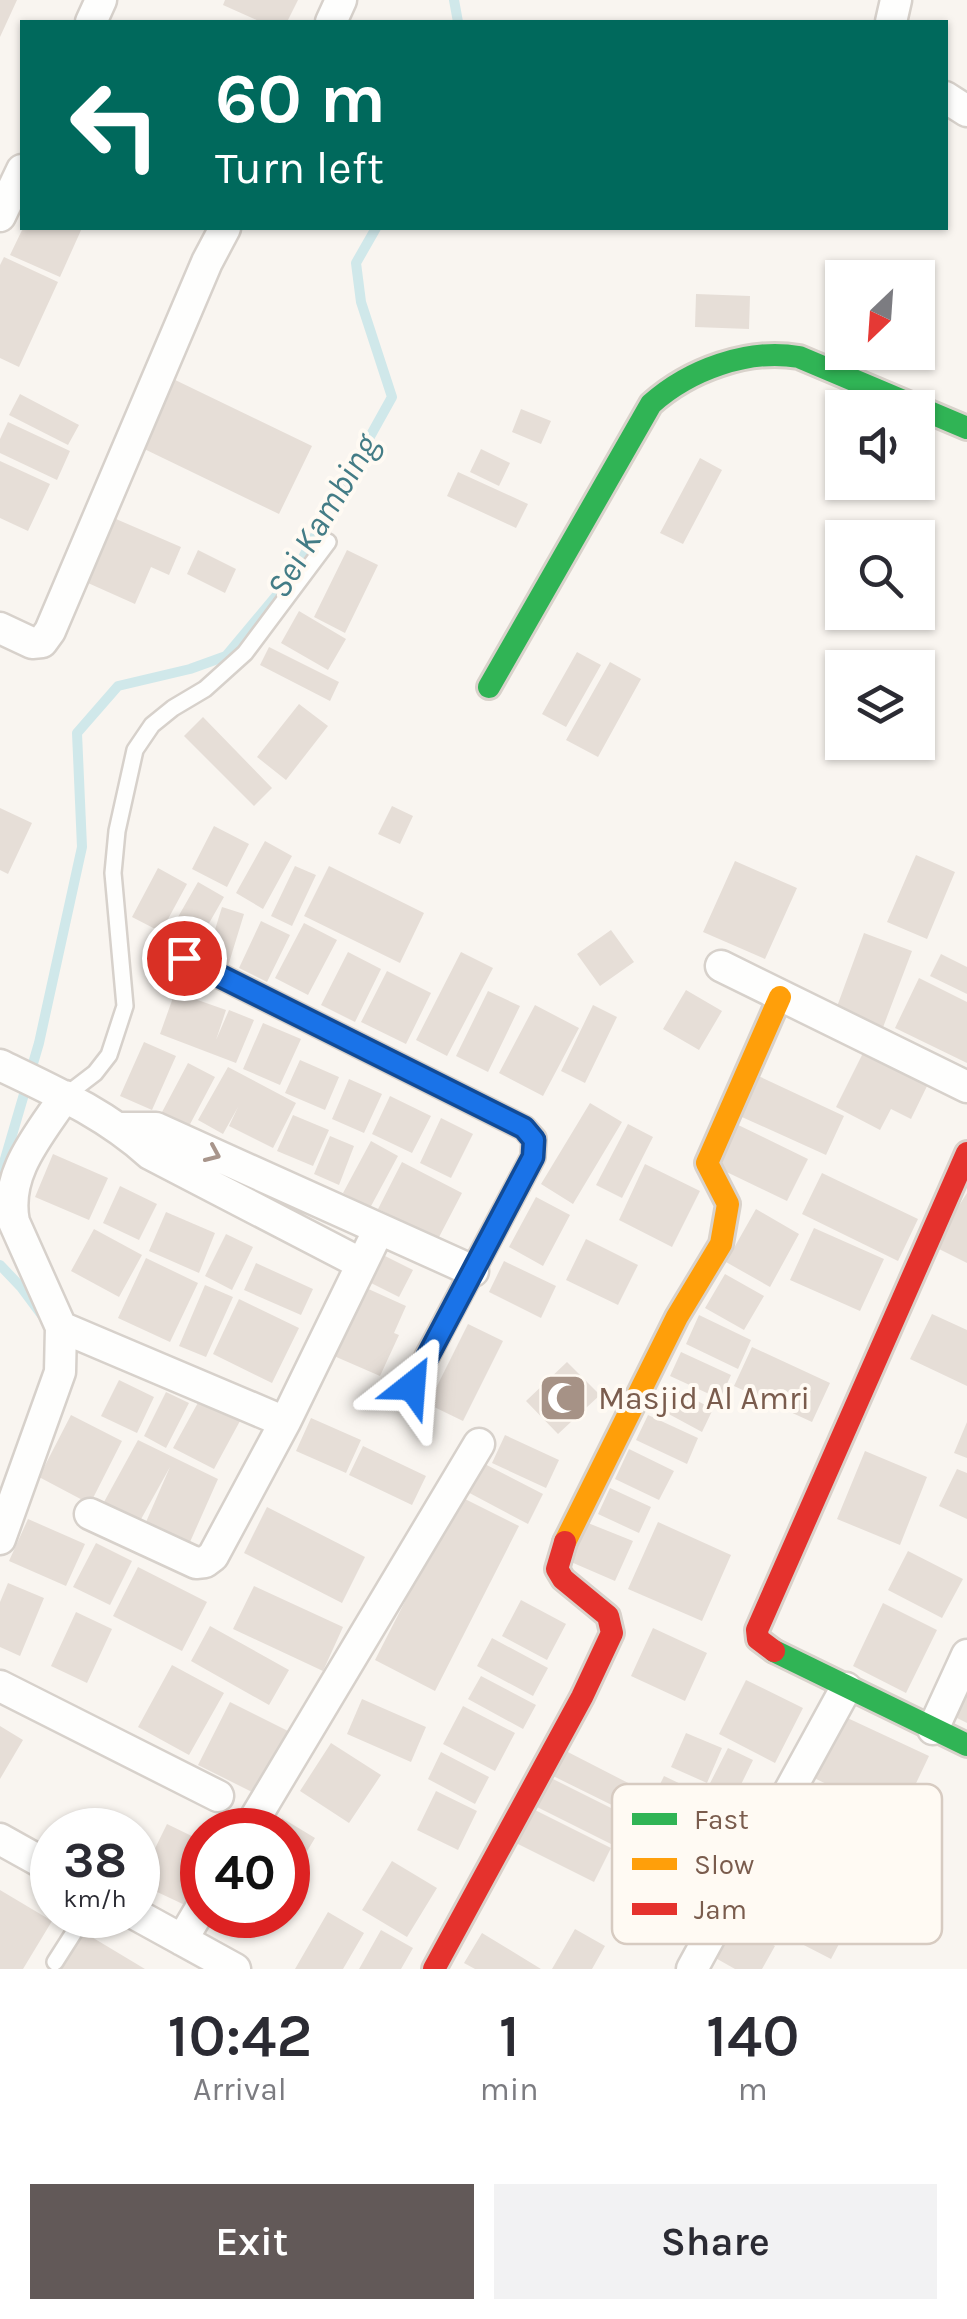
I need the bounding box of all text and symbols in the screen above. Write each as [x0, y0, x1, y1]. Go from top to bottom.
text: 60 m [215, 58, 386, 140]
icon: left [50, 60, 180, 190]
text: Turn left [215, 142, 384, 194]
north arrow [825, 260, 935, 370]
map controls [825, 260, 935, 760]
button: sound [825, 390, 935, 500]
water label: Sei Kambing [258, 426, 388, 605]
button: search [825, 520, 935, 630]
button: layers [825, 650, 935, 760]
pin [142, 916, 227, 1001]
icon: arrive [157, 931, 212, 986]
one-way arrow [203, 1142, 221, 1162]
position arrow [360, 1334, 464, 1438]
mosque icon: Masjid Al Amri [537, 1372, 589, 1424]
place label: Masjid Al Amri [598, 1380, 810, 1417]
legend [612, 1784, 942, 1944]
text: Fast [694, 1803, 749, 1836]
speed limit sign: 40 [180, 1808, 310, 1938]
text: 38 [63, 1831, 127, 1890]
text: Slow [694, 1848, 754, 1881]
text: km/h [63, 1884, 127, 1913]
text: Jam [694, 1893, 747, 1926]
text: 10:42 [168, 2001, 312, 2071]
text: 1 [499, 2001, 520, 2071]
text: 140 [706, 2001, 800, 2071]
text: Arrival [193, 2071, 287, 2108]
text: min [480, 2071, 539, 2108]
text: m [738, 2071, 768, 2108]
button: Exit [30, 2184, 474, 2299]
button: Share [494, 2184, 937, 2299]

